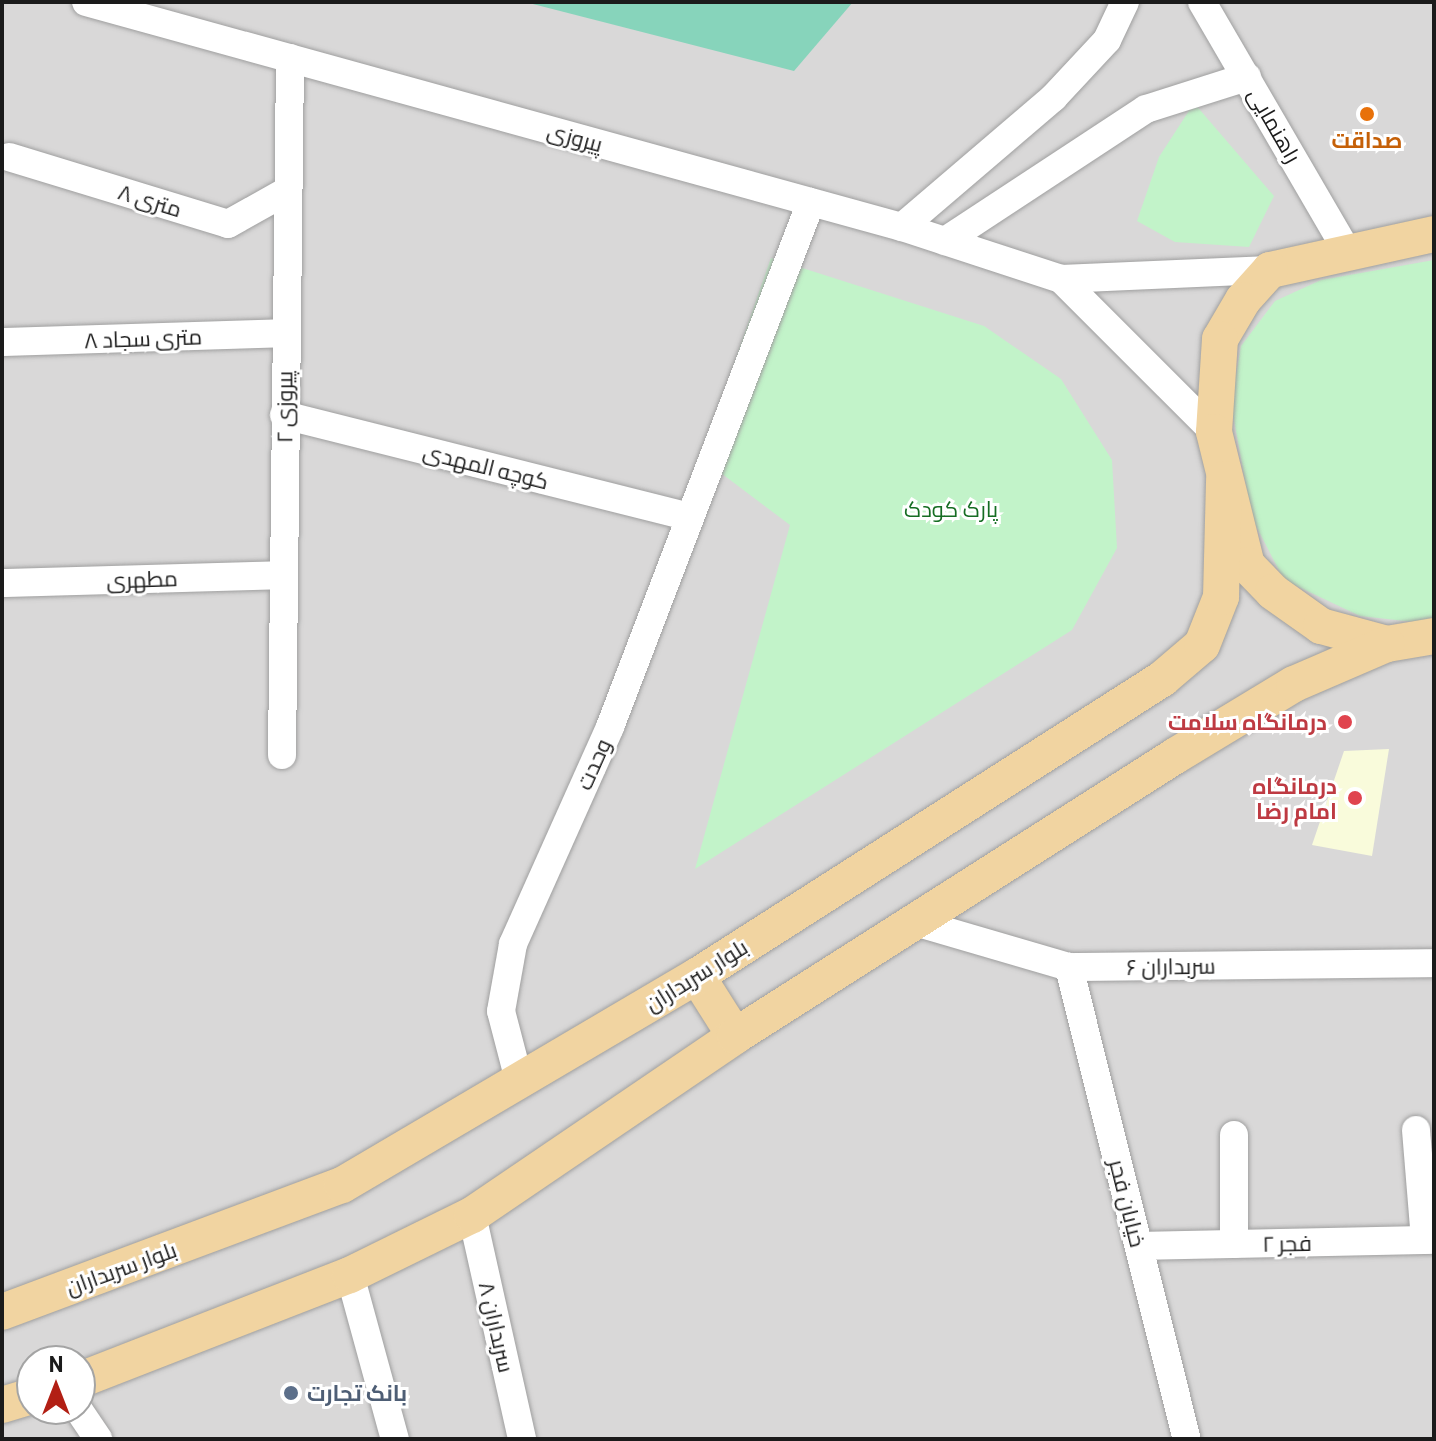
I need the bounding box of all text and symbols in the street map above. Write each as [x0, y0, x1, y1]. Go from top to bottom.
street label: راهنمایی [1243, 83, 1307, 167]
marker: صداقت [1358, 105, 1376, 123]
street label: پیروزی [544, 117, 606, 157]
place label: صداقت [1332, 127, 1402, 153]
street label: ۸ متری [115, 178, 185, 222]
street label: متری سجاد ۸ [84, 323, 202, 353]
street label: پیروزی ۲ [271, 371, 297, 443]
street label: کوچه المهدی [420, 438, 552, 494]
park label: پارک کودک [904, 496, 998, 522]
street label: مطهری [106, 565, 178, 593]
place label: درمانگاه سلامت [1168, 709, 1327, 735]
marker: درمانگاه سلامت [1334, 711, 1356, 733]
street label: وحدت [570, 734, 616, 794]
place label: درمانگاه امام رضا [1252, 772, 1337, 824]
marker: درمانگاه امام رضا [1344, 787, 1366, 809]
street label: بلوار سربداران [640, 933, 752, 1017]
street label: سربداران ۶ [1126, 952, 1216, 980]
street label: خیابان فجر [1104, 1156, 1152, 1250]
street label: فجر ۲ [1262, 1229, 1312, 1257]
street label: بلوار سربداران [62, 1236, 180, 1300]
street label: سربداران ۸ [474, 1279, 520, 1375]
north arrow [16, 1345, 96, 1425]
text: N [49, 1350, 63, 1376]
place label: بانک تجارت [307, 1380, 407, 1406]
marker: بانک تجارت [282, 1384, 300, 1402]

